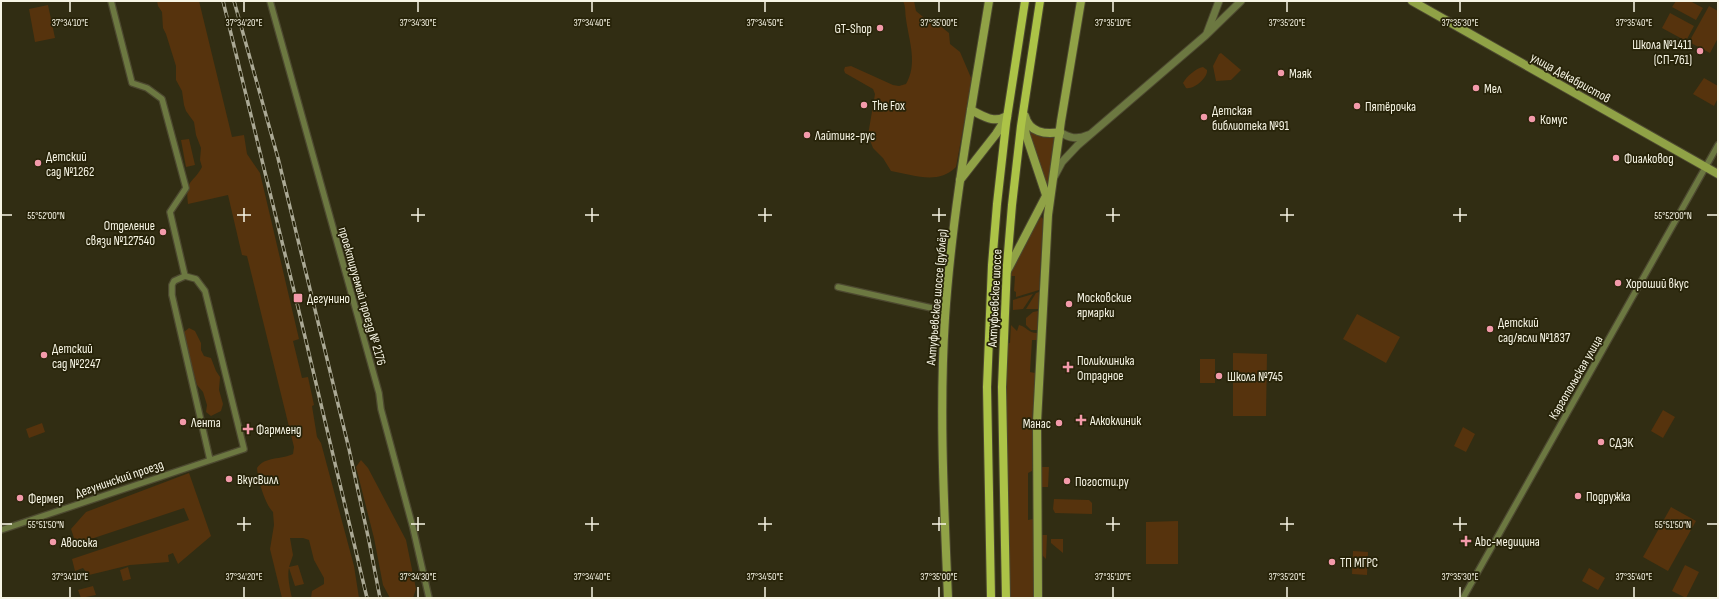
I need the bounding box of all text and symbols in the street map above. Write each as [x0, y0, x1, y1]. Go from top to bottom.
text: 37°34'10"E [52, 17, 88, 29]
text: 37°34'20"E [225, 17, 263, 29]
text: 37°34'30"E [399, 17, 437, 29]
text: 37°34'40"E [573, 17, 611, 29]
text: 37°34'50"E [746, 17, 784, 29]
text: 37°35'00"E [920, 17, 958, 29]
text: 37°35'10"E [1095, 17, 1131, 29]
text: 37°35'20"E [1269, 17, 1305, 29]
text: 37°35'30"E [1442, 17, 1479, 29]
text: 37°35'40"E [1616, 17, 1653, 29]
place label: GT-Shop [834, 21, 872, 37]
marker: GT-Shop [875, 23, 885, 33]
place label: Школа №1411 (СП-761) [1632, 37, 1692, 68]
marker: Школа №1411 (СП-761) [1695, 46, 1705, 56]
street label: улица Декабристов [1528, 49, 1613, 107]
place label: Маяк [1289, 66, 1312, 82]
marker: Маяк [1276, 68, 1286, 78]
place label: Мел [1484, 81, 1502, 97]
marker: Мел [1471, 83, 1481, 93]
place label: The Fox [872, 98, 905, 114]
place label: Пятёрочка [1365, 99, 1416, 115]
marker: The Fox [859, 100, 869, 110]
marker: Пятёрочка [1352, 101, 1362, 111]
place label: Детская библиотека №91 [1212, 103, 1290, 134]
marker: Детская библиотека №91 [1199, 112, 1209, 122]
place label: Комус [1540, 112, 1568, 128]
marker: Комус [1527, 114, 1537, 124]
place label: Лайтинг-рус [814, 128, 875, 144]
marker: Лайтинг-рус [802, 130, 812, 140]
place label: Детский сад №1262 [46, 149, 94, 180]
place label: Фиалковод [1624, 151, 1674, 167]
marker: Фиалковод [1611, 153, 1621, 163]
marker: Детский сад №1262 [33, 158, 43, 168]
text: 55°52'00"N [27, 210, 65, 222]
text: 55°52'00"N [1654, 210, 1692, 222]
place label: Отделение связи №127540 [86, 218, 155, 249]
street label: проектируемый проезд № 2176 [335, 225, 390, 368]
marker: Отделение связи №127540 [158, 227, 168, 237]
street label: Алтуфьевское шоссе (дублёр) [923, 228, 951, 367]
street label: Алтуфьевское шоссе [984, 249, 1006, 348]
place label: Хороший вкус [1625, 276, 1689, 292]
marker: Хороший вкус [1613, 278, 1623, 288]
place label: Московские ярмарки [1077, 290, 1132, 321]
place label: Дегунино [307, 291, 350, 307]
marker: Дегунино [292, 292, 304, 304]
marker: Московские ярмарки [1064, 299, 1074, 309]
place label: Детский сад/ясли №1837 [1498, 315, 1571, 346]
marker: Детский сад/ясли №1837 [1485, 324, 1495, 334]
street label: Каргопольская улица [1545, 333, 1606, 422]
place label: Детский сад №2247 [52, 341, 101, 372]
marker: Детский сад №2247 [39, 350, 49, 360]
place label: Поликлиника Отрадное [1077, 353, 1135, 384]
marker: Поликлиника Отрадное [1062, 361, 1074, 373]
place label: Школа №745 [1227, 369, 1283, 385]
marker: Школа №745 [1214, 371, 1224, 381]
place label: Алкоклиник [1089, 413, 1141, 429]
marker: Алкоклиник [1075, 414, 1087, 426]
place label: Лента [190, 415, 221, 431]
place label: Манас [1023, 416, 1051, 432]
marker: Лента [178, 417, 188, 427]
marker: Манас [1054, 418, 1064, 428]
place label: Фармленд [256, 422, 302, 438]
marker: Фармленд [243, 424, 253, 434]
place label: СДЭК [1609, 435, 1634, 451]
marker: СДЭК [1596, 437, 1606, 447]
street label: Дегунинский проезд [73, 456, 166, 502]
place label: ВкусВилл [237, 472, 279, 488]
marker: ВкусВилл [224, 474, 234, 484]
place label: Погости.ру [1075, 474, 1129, 490]
marker: Погости.ру [1062, 476, 1072, 486]
place label: Подружка [1586, 489, 1631, 505]
place label: Фермер [28, 491, 64, 507]
marker: Подружка [1573, 491, 1583, 501]
marker: Фермер [15, 493, 25, 503]
text: 55°51'50"N [28, 519, 64, 531]
text: 55°51'50"N [1655, 519, 1691, 531]
place label: Abc-медицина [1474, 534, 1540, 550]
place label: Авоська [60, 535, 98, 551]
marker: Abc-медицина [1460, 535, 1472, 547]
marker: Авоська [48, 537, 58, 547]
place label: ТП МГРС [1340, 555, 1378, 571]
marker: ТП МГРС [1327, 557, 1337, 567]
text: 37°34'10"E [52, 571, 88, 583]
text: 37°34'20"E [225, 571, 263, 583]
text: 37°34'30"E [399, 571, 437, 583]
text: 37°34'40"E [573, 571, 611, 583]
text: 37°34'50"E [746, 571, 784, 583]
text: 37°35'00"E [920, 571, 958, 583]
text: 37°35'10"E [1095, 571, 1131, 583]
text: 37°35'20"E [1269, 571, 1305, 583]
text: 37°35'30"E [1442, 571, 1479, 583]
text: 37°35'40"E [1616, 571, 1653, 583]

